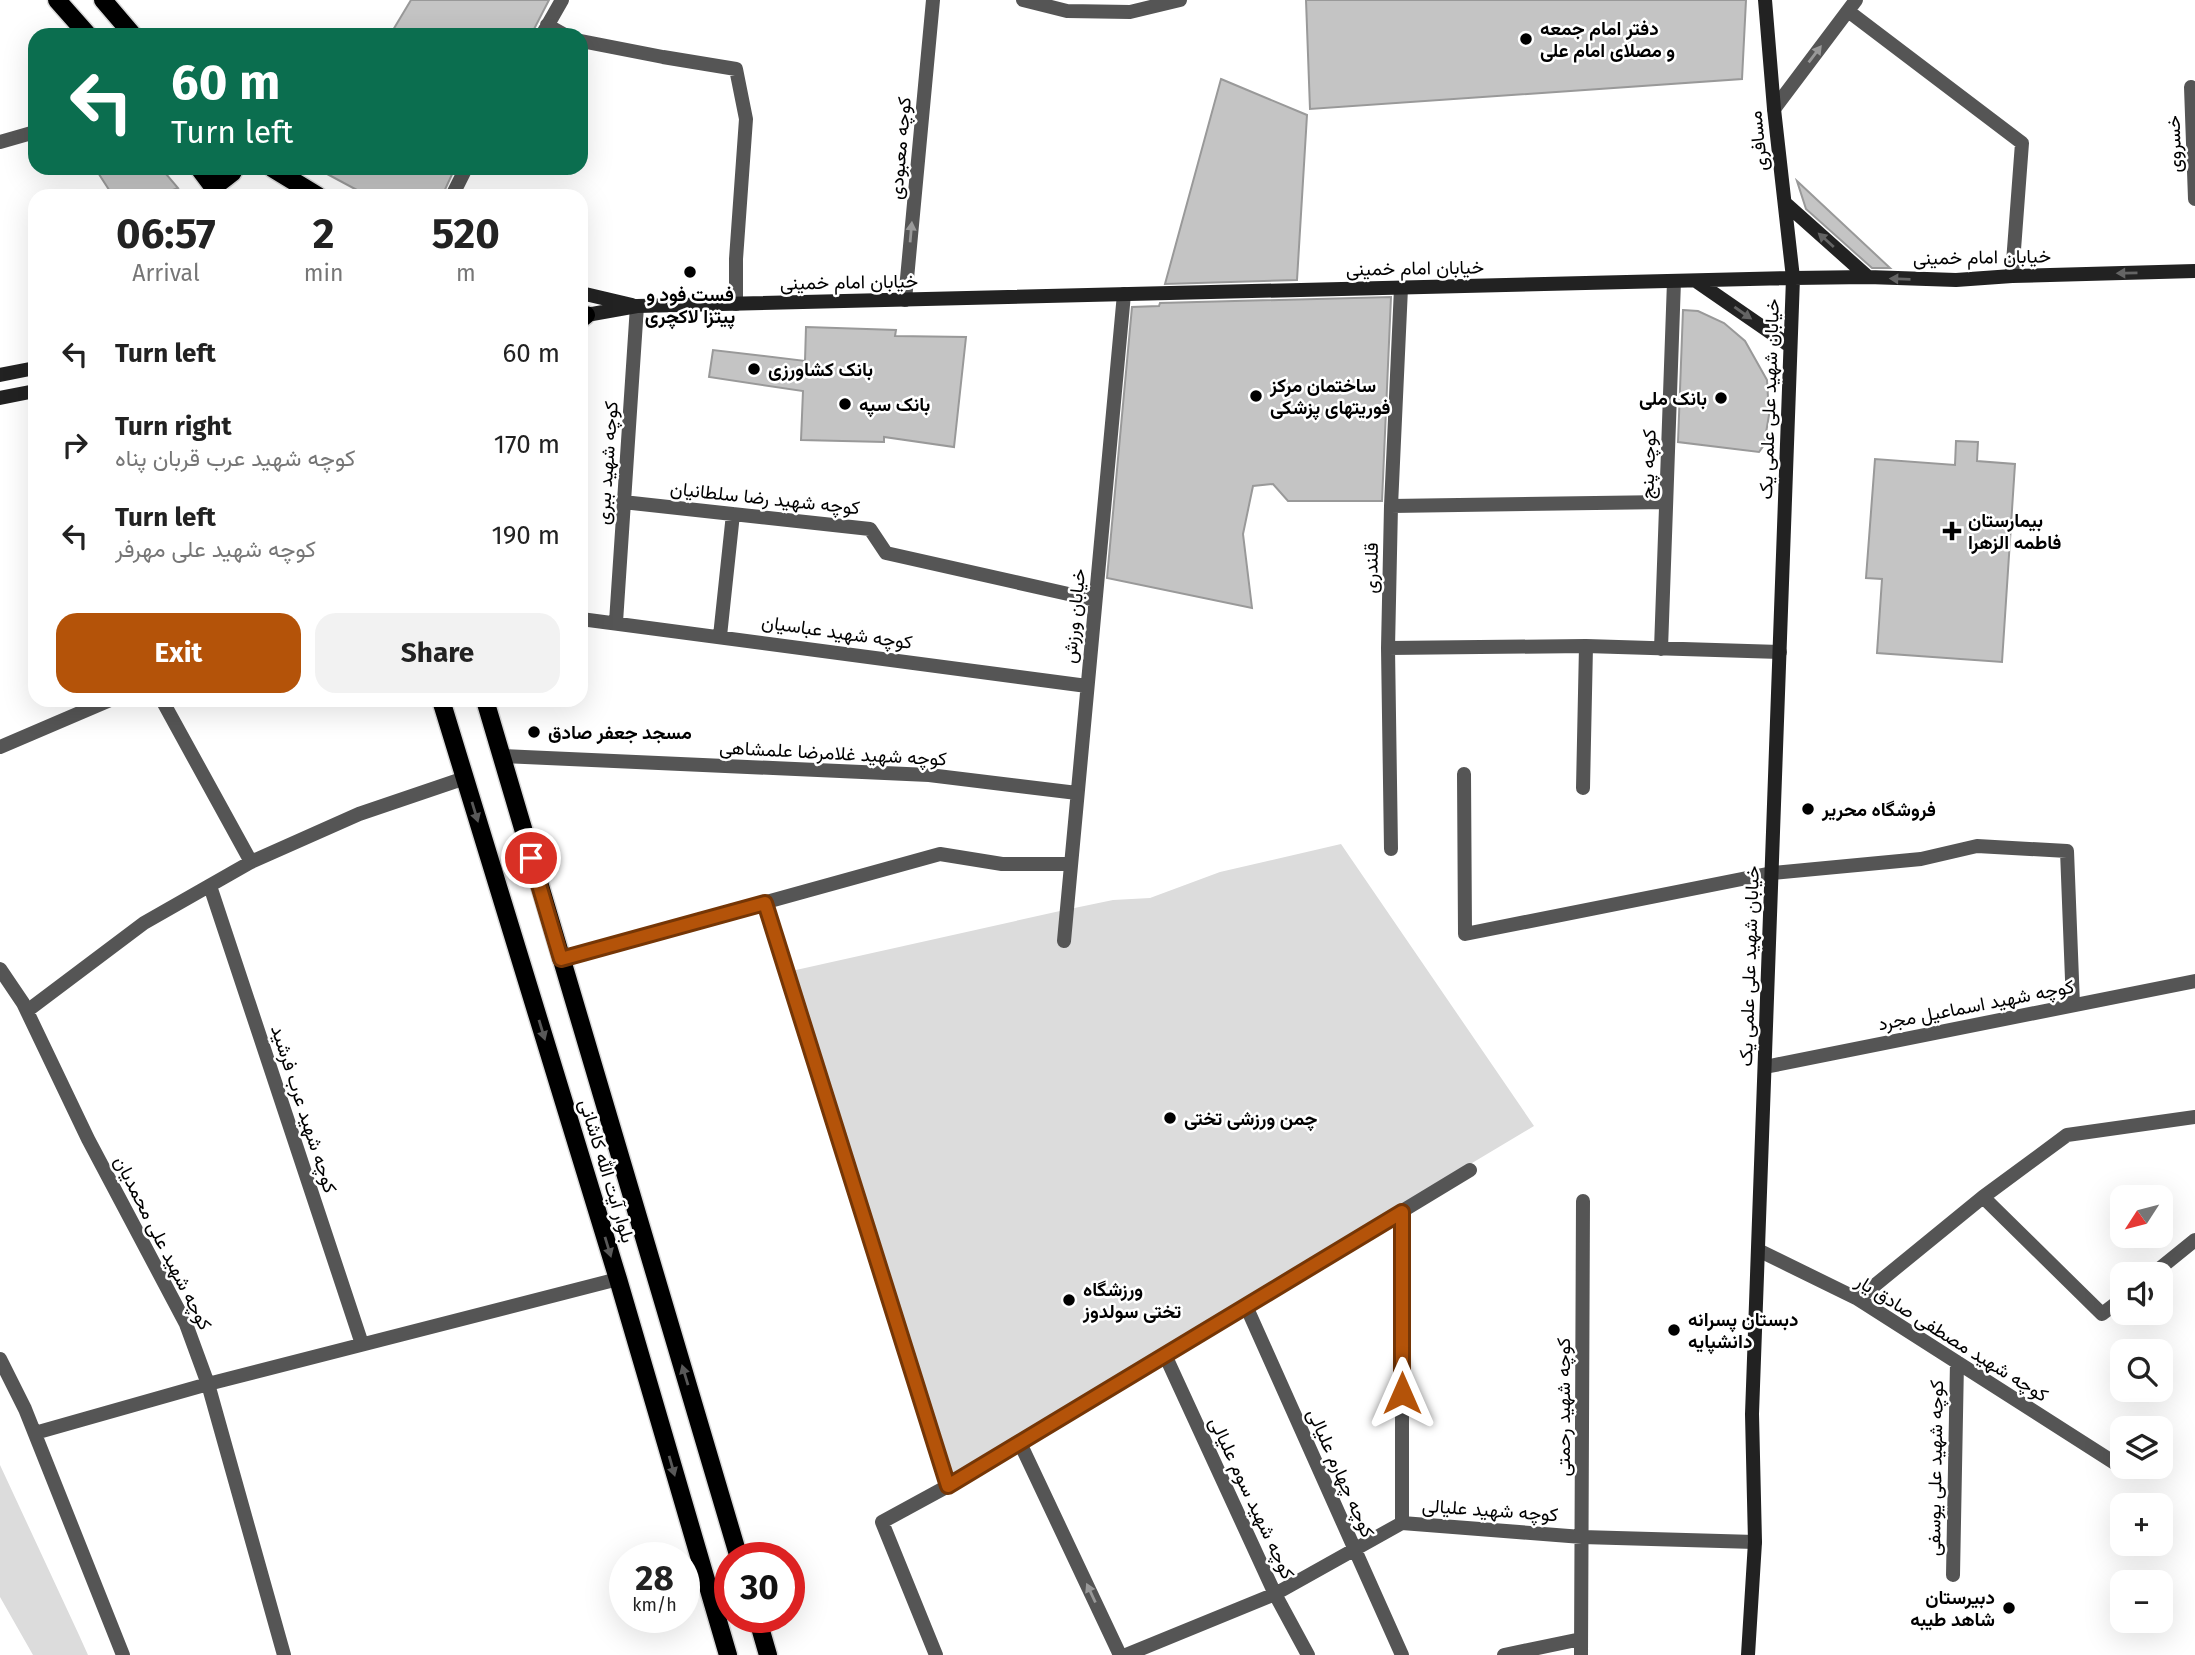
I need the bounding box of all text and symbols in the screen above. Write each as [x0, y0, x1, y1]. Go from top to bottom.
place label: دفتر امام جمعه و مصلای امام علی [1540, 17, 1675, 63]
marker: دفتر امام جمعه و مصلای امام علی [1518, 31, 1534, 47]
one-way arrow [1808, 45, 1822, 64]
text: 60 m [171, 53, 280, 112]
icon: left [56, 56, 147, 147]
street label: کوچه معبودی [884, 96, 918, 201]
street label: مسافری [1743, 110, 1773, 172]
text: Turn left [171, 113, 293, 151]
street label: خسروی [2162, 115, 2186, 173]
text: 06:57 [116, 209, 216, 259]
text: 2 [313, 209, 335, 259]
text: 520 [432, 209, 500, 259]
one-way arrow [906, 220, 917, 242]
one-way arrow [1817, 232, 1835, 248]
street label: خیابان امام خمینی [1913, 244, 2051, 271]
street label: خیابان امام خمینی [1346, 255, 1484, 282]
text: Arrival [132, 259, 200, 287]
text: min [304, 259, 344, 287]
text: m [456, 259, 476, 287]
marker: فست فود و پیتزا لاکچری [682, 264, 698, 280]
one-way arrow [2116, 267, 2138, 279]
street label: خیابان امام خمینی [780, 269, 918, 296]
one-way arrow [1888, 273, 1910, 284]
place label: فست فود و پیتزا لاکچری [645, 283, 735, 330]
street label: خیابان شهید علی علمی یک [1754, 298, 1784, 500]
one-way arrow [1734, 306, 1752, 320]
icon: left [56, 335, 94, 373]
text: Turn left [115, 338, 216, 369]
text: 60 m [502, 338, 560, 369]
place label: بانک کشاورزی [768, 358, 873, 382]
marker: بانک کشاورزی [746, 361, 762, 377]
place label: ساختمان مرکز فوریتهای پزشکی [1269, 374, 1390, 421]
place label: بانک ملی [1639, 387, 1707, 410]
marker: ساختمان مرکز فوریتهای پزشکی [1248, 388, 1264, 404]
marker: بانک ملی [1713, 390, 1729, 406]
place label: بانک سپه [859, 393, 930, 418]
marker: بانک سپه [837, 396, 853, 412]
street label: کوچه شهید ببری [591, 400, 625, 526]
text: Turn right [115, 411, 232, 442]
icon: right [56, 426, 94, 464]
text: 170 m [494, 429, 560, 460]
street label: کوچه پنج [1635, 429, 1663, 499]
text: کوچه شهید عرب قربان پناه [115, 444, 355, 472]
street label: کوچه شهید رضا سلطانیان [669, 477, 861, 521]
text: Turn left [115, 502, 216, 533]
place label: بیمارستان فاطمه الزهرا [1968, 509, 2062, 555]
icon: left [56, 517, 94, 555]
text: 190 m [491, 520, 560, 551]
marker: بیمارستان فاطمه الزهرا [1942, 521, 1962, 541]
text: کوچه شهید علی مهرفر [115, 535, 316, 563]
street label: قلندری [1359, 542, 1383, 594]
street label: خیابان ورزش [1058, 567, 1090, 665]
street label: کوچه شهید عباسیان [760, 610, 914, 656]
button: Exit [56, 613, 301, 693]
button: Share [315, 613, 560, 693]
place label: مسجد جعفر صادق [548, 721, 692, 745]
marker: مسجد جعفر صادق [526, 724, 542, 740]
street label: کوچه شهید غلامرضا علمشاهی [719, 736, 947, 772]
place label: فروشگاه محریر [1821, 798, 1936, 822]
marker: فروشگاه محریر [1800, 801, 1816, 817]
one-way arrow [471, 802, 481, 823]
pin [501, 828, 561, 888]
icon: arrive [512, 839, 550, 877]
street label: خیابان شهید علی علمی یک [1734, 865, 1764, 1067]
street label: کوچه شهید اسماعیل مجرد [1876, 975, 2076, 1037]
one-way arrow [537, 1019, 547, 1040]
street label: کوچه شهید عرب فرشید [264, 1022, 342, 1196]
street label: بلوار آیت الله کاشانی [574, 1096, 640, 1246]
place label: چمن ورزشی تختی [1184, 1107, 1318, 1132]
marker: چمن ورزشی تختی [1162, 1110, 1178, 1126]
street label: کوچه شهید علی محمدیان [107, 1152, 217, 1335]
north arrow [2110, 1185, 2174, 1248]
map controls [2110, 1185, 2173, 1633]
one-way arrow [604, 1237, 614, 1258]
button: sound [2110, 1262, 2173, 1325]
street label: کوچه شهید مصطفی صادق یار [1850, 1269, 2052, 1408]
place label: ورزشگاه تختی سولدوز [1082, 1278, 1181, 1324]
marker: ورزشگاه تختی سولدوز [1061, 1292, 1077, 1308]
place label: دبستان پسرانه دانشپایه [1688, 1308, 1799, 1355]
marker: دبستان پسرانه دانشپایه [1666, 1322, 1682, 1338]
street label: کوچه شهید رحمتی [1552, 1338, 1577, 1476]
button: search [2110, 1339, 2173, 1402]
position arrow [1365, 1356, 1439, 1430]
one-way arrow [679, 1364, 689, 1385]
street label: کوچه شهید علی یوسفی [1922, 1380, 1950, 1556]
street label: کوچه چهارم علیالی [1300, 1405, 1380, 1542]
street label: کوچه شهید سوم علیالی [1202, 1413, 1300, 1584]
button: layers [2110, 1416, 2173, 1479]
one-way arrow [668, 1455, 678, 1476]
button: + [2110, 1493, 2173, 1556]
street label: کوچه شهید علیالی [1421, 1494, 1559, 1528]
speed limit sign: 30 [714, 1542, 805, 1633]
text: 28 [635, 1557, 674, 1599]
button: − [2110, 1570, 2173, 1633]
one-way arrow [1085, 1583, 1096, 1603]
place label: دبیرستان شاهد طیبه [1910, 1586, 1995, 1631]
text: km/h [632, 1594, 677, 1616]
marker: دبیرستان شاهد طیبه [2001, 1600, 2017, 1616]

